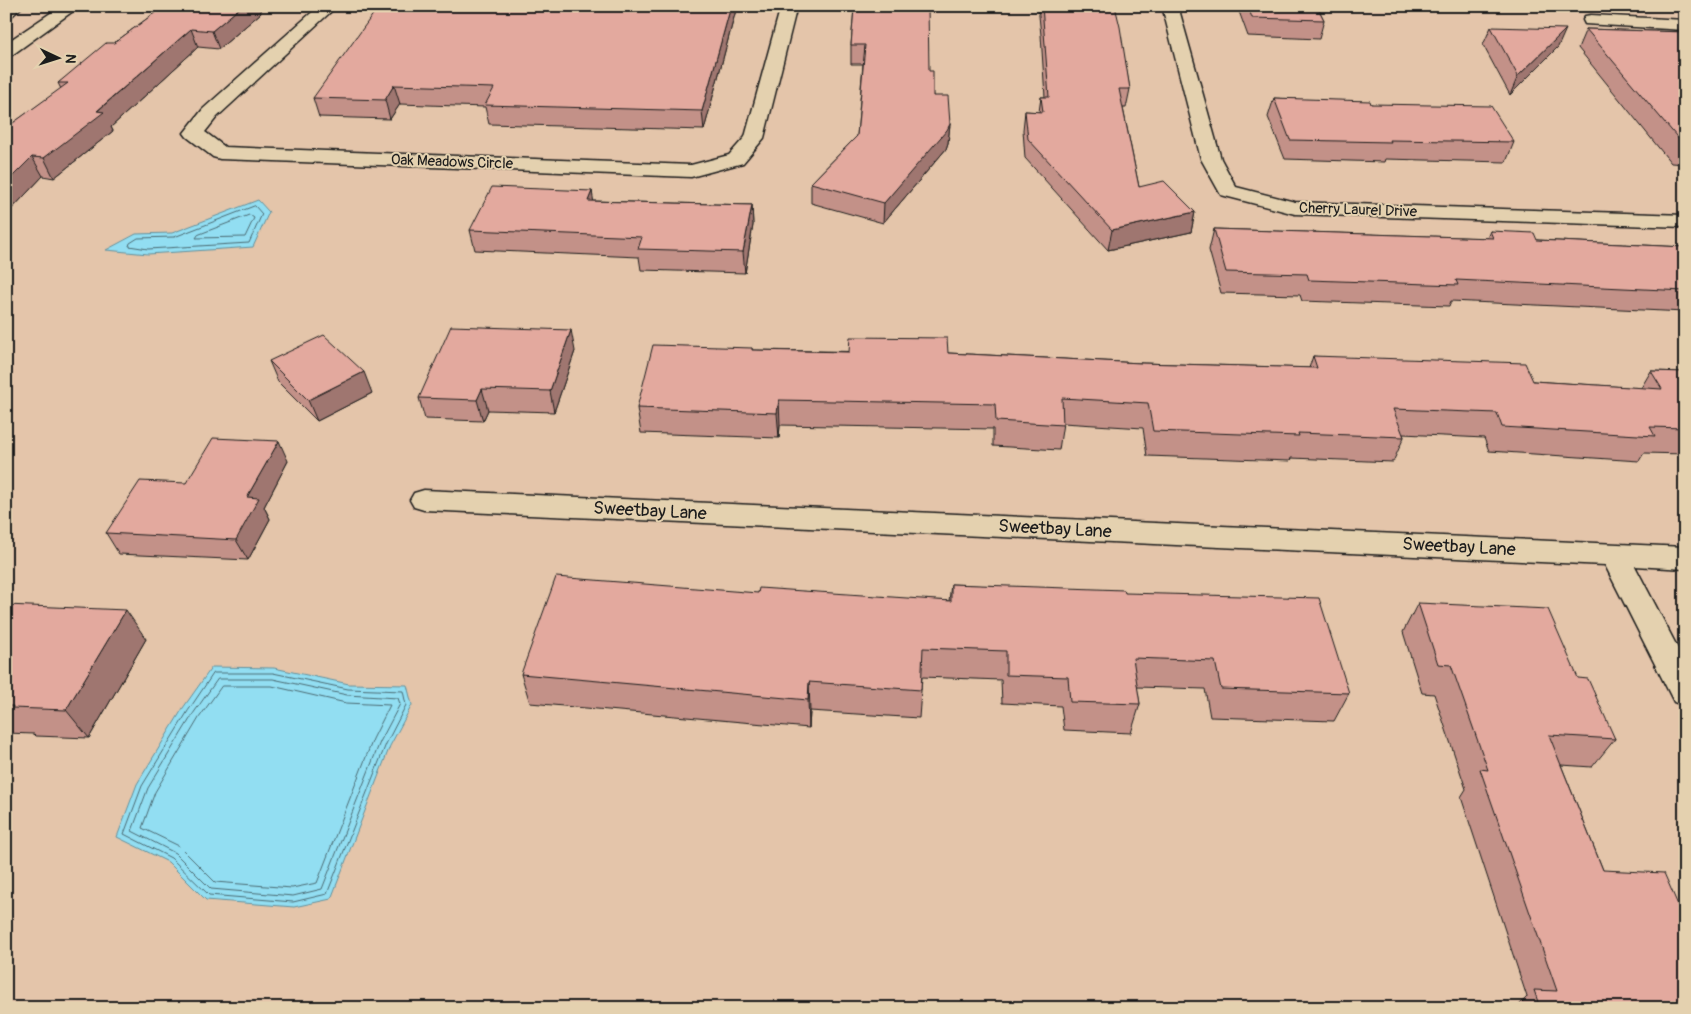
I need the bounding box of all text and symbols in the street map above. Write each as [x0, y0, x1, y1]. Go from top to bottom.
north arrow [32, 32, 82, 82]
text: N [62, 54, 79, 64]
street label: Oak Meadows Circle [391, 150, 514, 174]
street label: Cherry Laurel Drive [1299, 198, 1418, 222]
street label: Sweetbay Lane [593, 497, 707, 525]
street label: Sweetbay Lane [998, 515, 1112, 543]
street label: Sweetbay Lane [1402, 533, 1516, 561]

